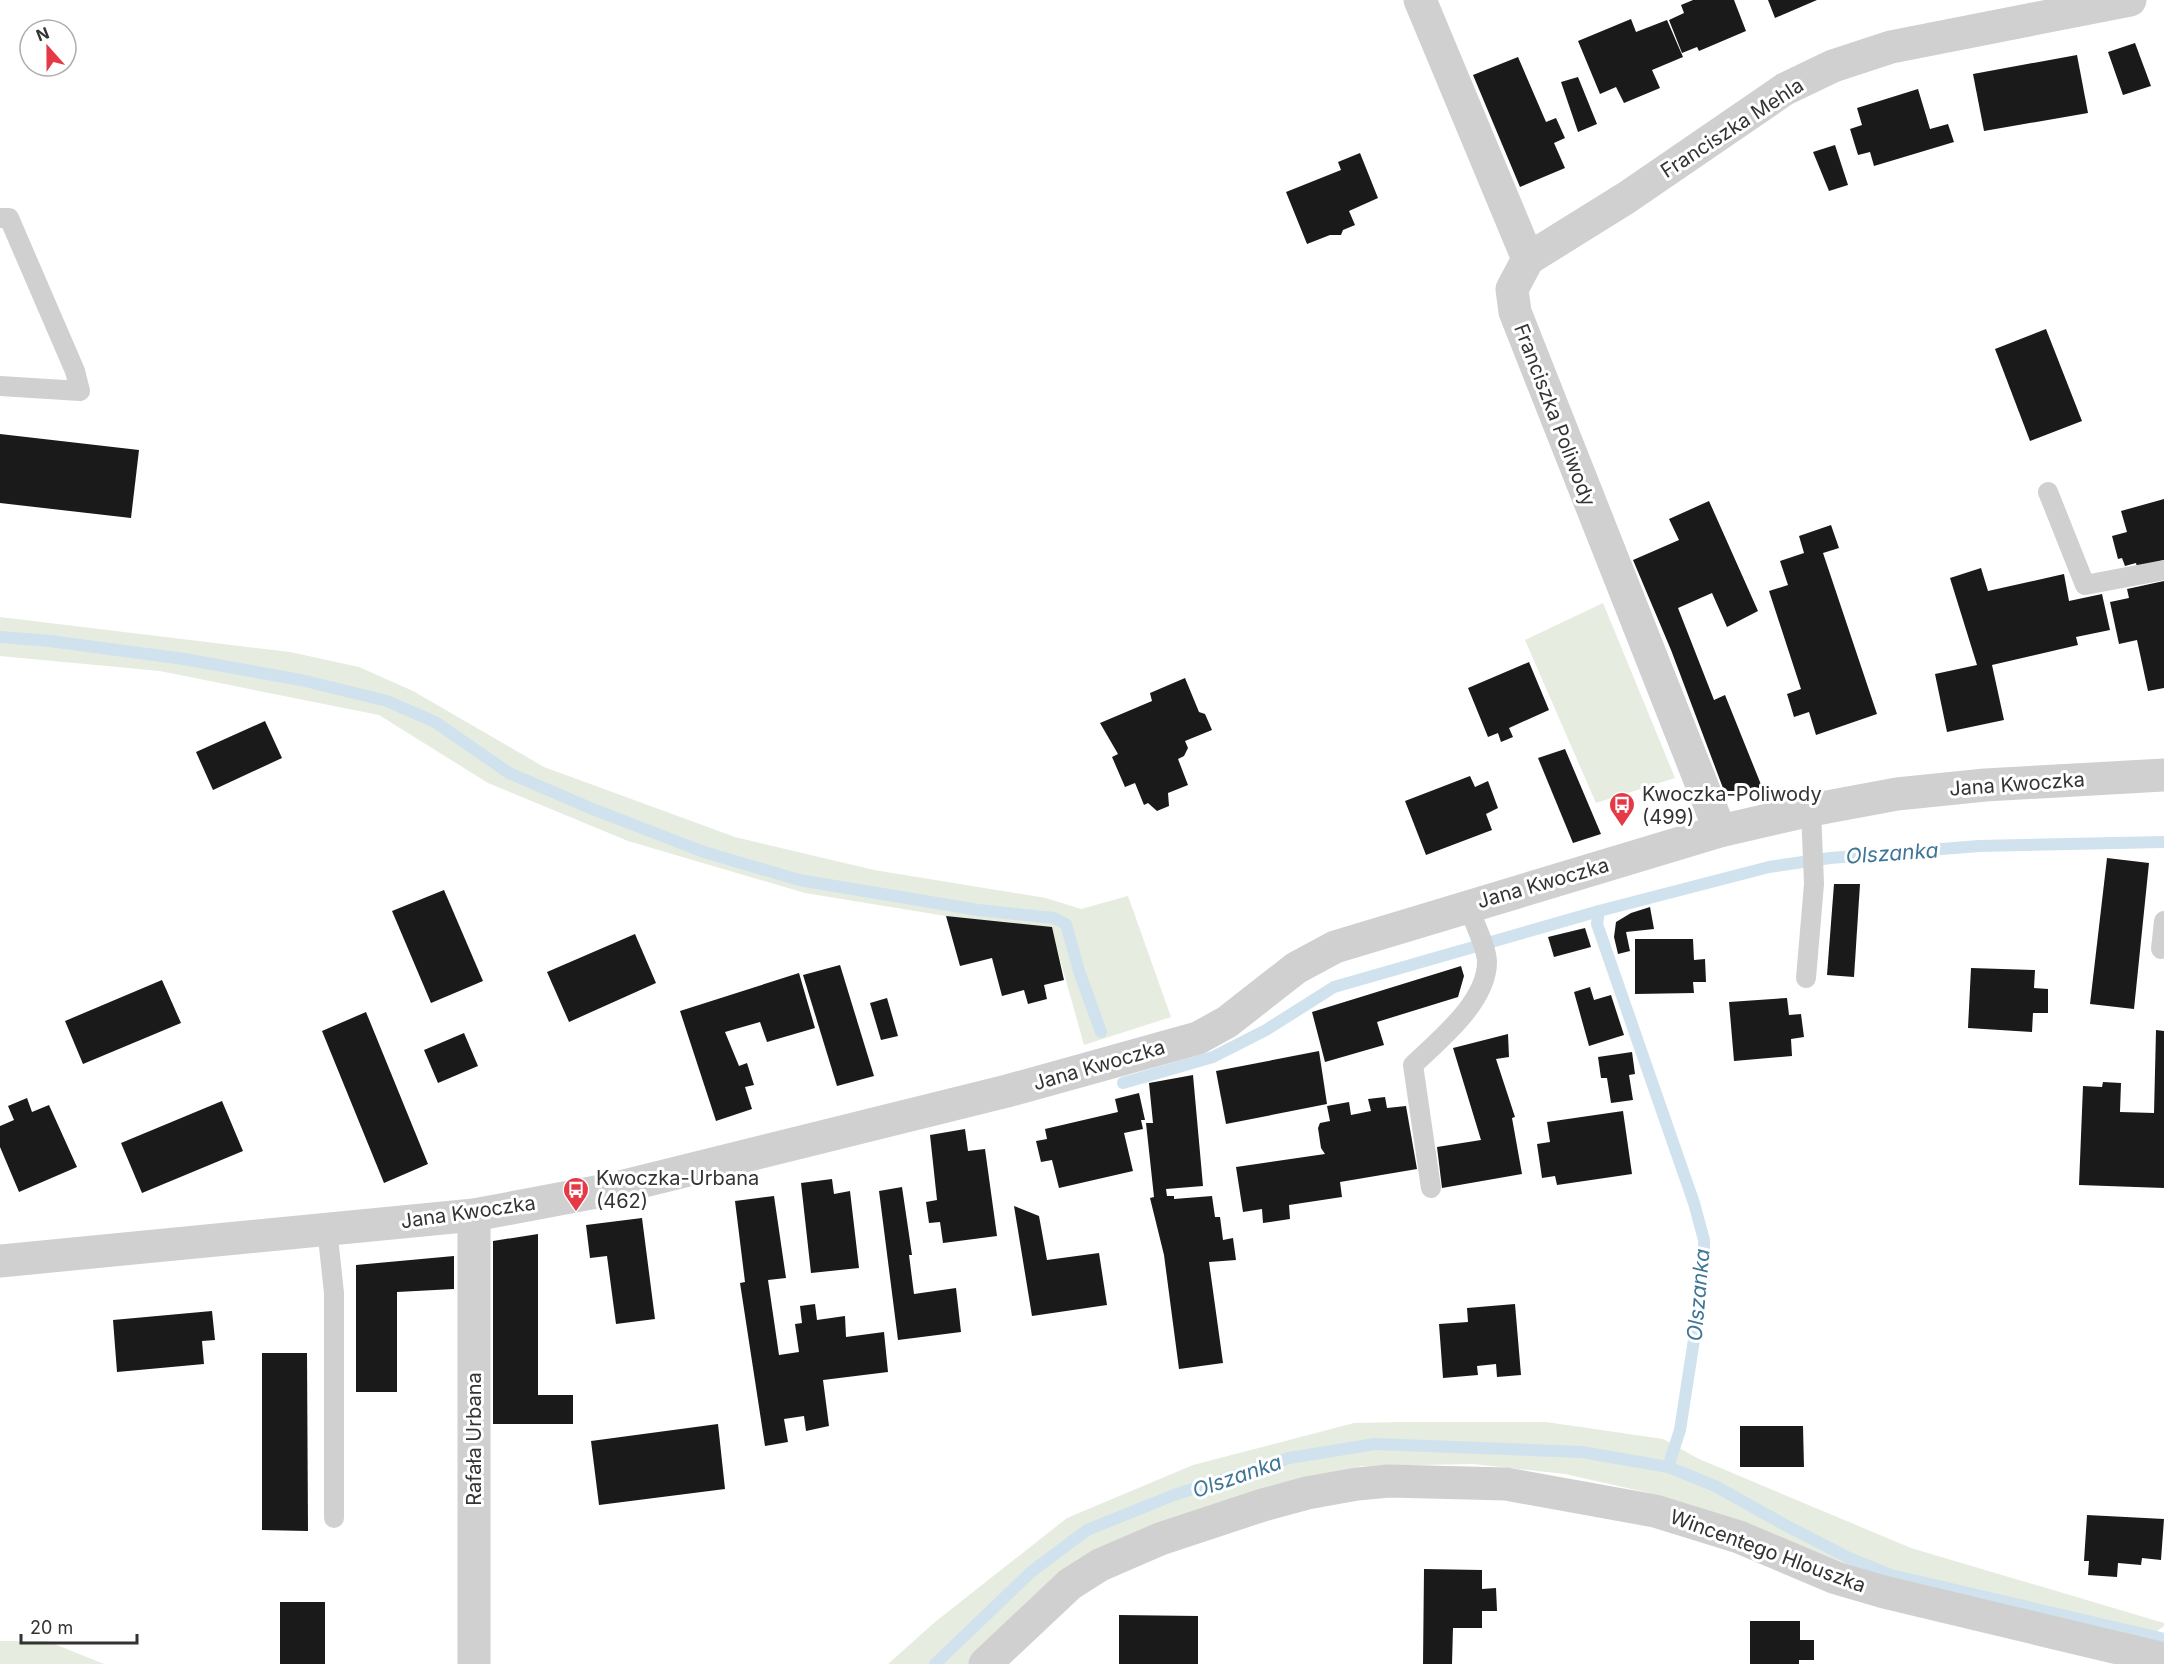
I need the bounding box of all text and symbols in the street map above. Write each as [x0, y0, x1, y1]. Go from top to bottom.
north arrow [18, 18, 78, 78]
text: N [33, 22, 52, 46]
street label: Franciszka Mehla [1656, 73, 1808, 183]
street label: Franciszka Poliwody [1509, 320, 1601, 510]
street label: Jana Kwoczka [1948, 767, 2086, 801]
place label: Kwoczka-Poliwody (499) [1642, 782, 1822, 829]
bus stop icon: Kwoczka-Poliwody (499) [1607, 790, 1637, 828]
water label: Olszanka [1845, 837, 1939, 869]
street label: Jana Kwoczka [1474, 853, 1612, 913]
street label: Jana Kwoczka [1030, 1035, 1168, 1095]
place label: Kwoczka-Urbana (462) [596, 1166, 759, 1213]
bus stop icon: Kwoczka-Urbana (462) [561, 1175, 591, 1213]
street label: Jana Kwoczka [399, 1191, 537, 1233]
water label: Olszanka [1682, 1248, 1715, 1342]
street label: Rafała Urbana [462, 1372, 486, 1506]
water label: Olszanka [1189, 1449, 1285, 1503]
street label: Wincentego Hlouszka [1667, 1504, 1869, 1598]
scale bar [21, 1607, 136, 1645]
text: 20 m [30, 1617, 73, 1638]

